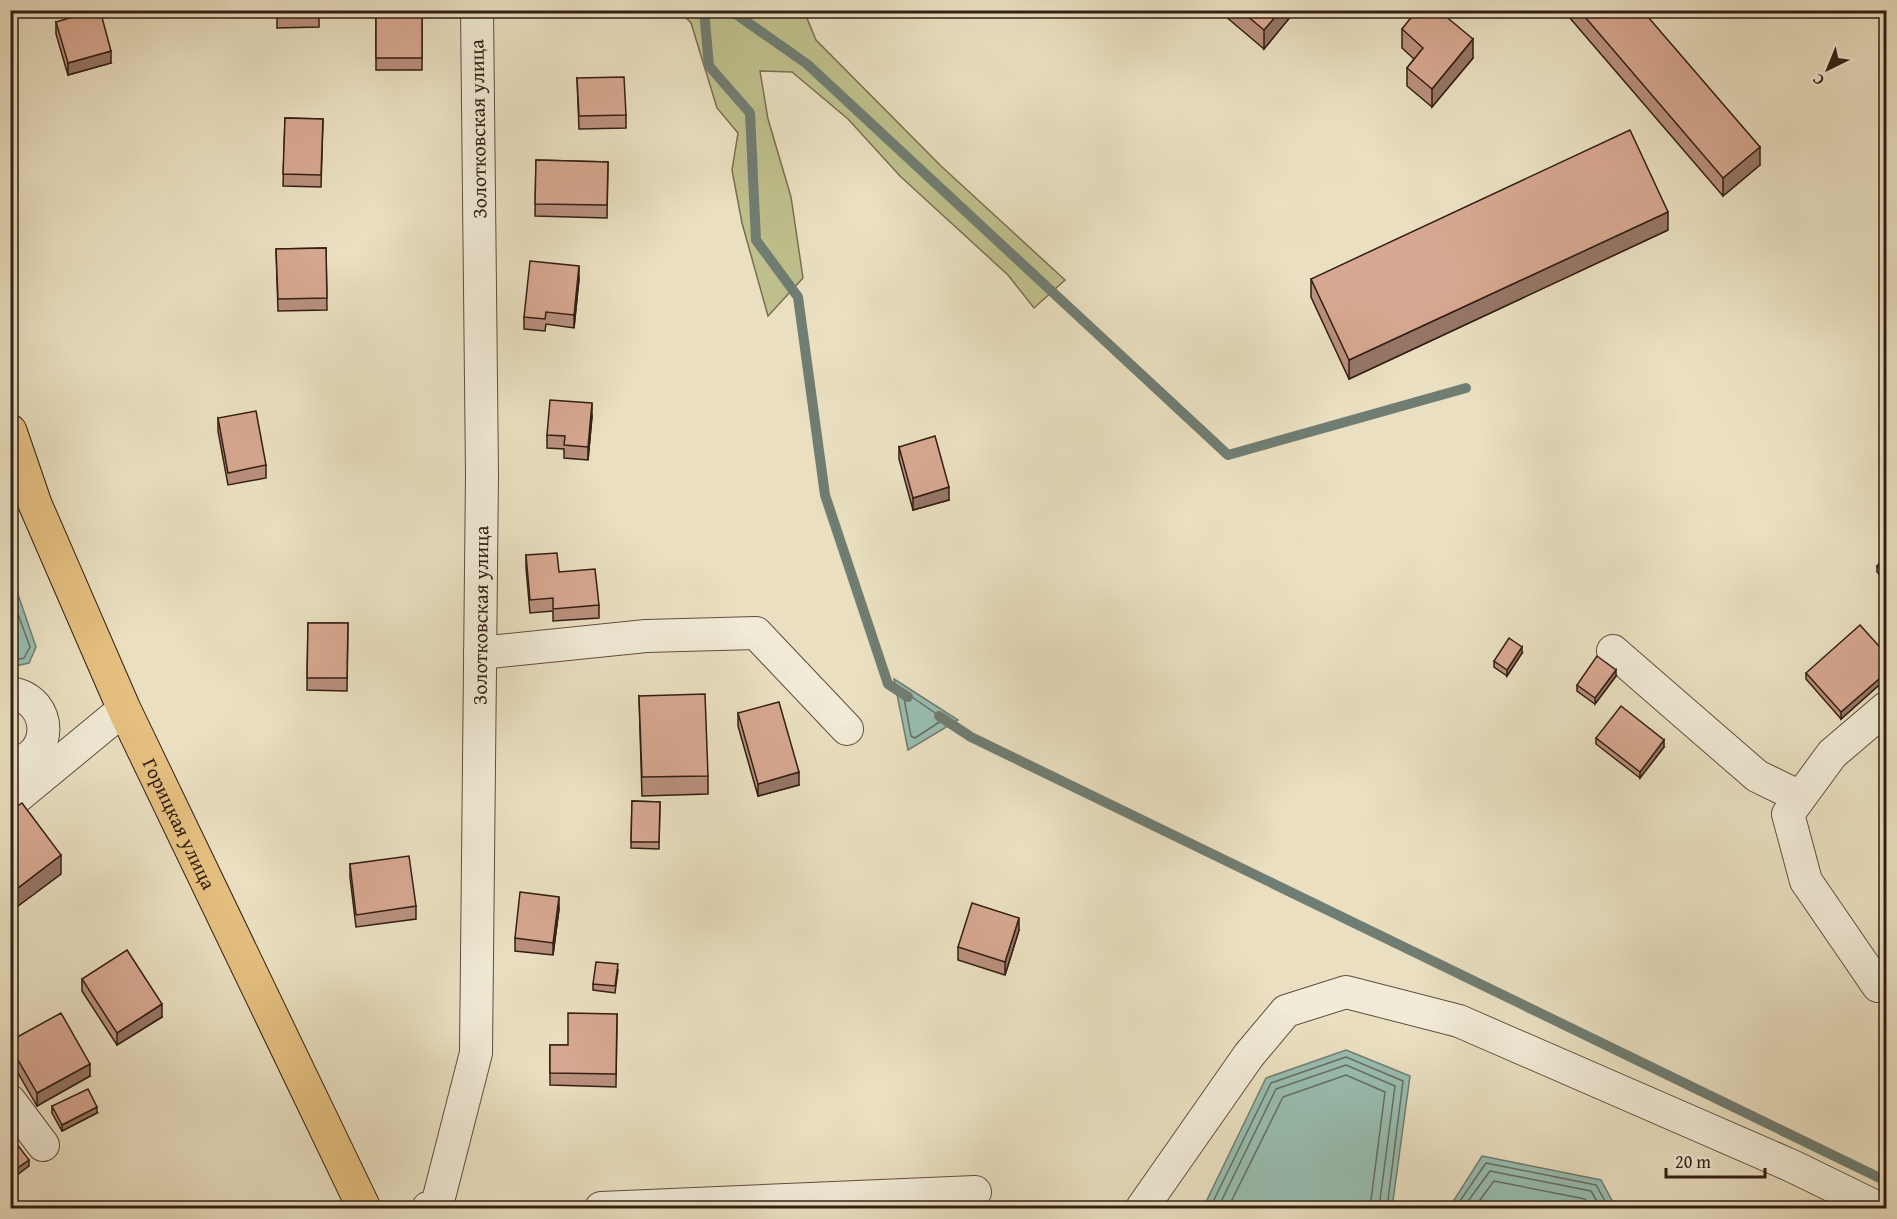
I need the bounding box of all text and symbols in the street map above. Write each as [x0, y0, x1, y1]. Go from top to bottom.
street label: Золотковская улица [461, 39, 494, 219]
north arrow [1798, 39, 1858, 99]
text: С [1806, 68, 1829, 92]
street label: Золотковская улица [465, 525, 495, 705]
street label: Горицкая улица [136, 753, 224, 895]
scale bar [1666, 1141, 1765, 1179]
text: 20 m [1675, 1148, 1711, 1175]

